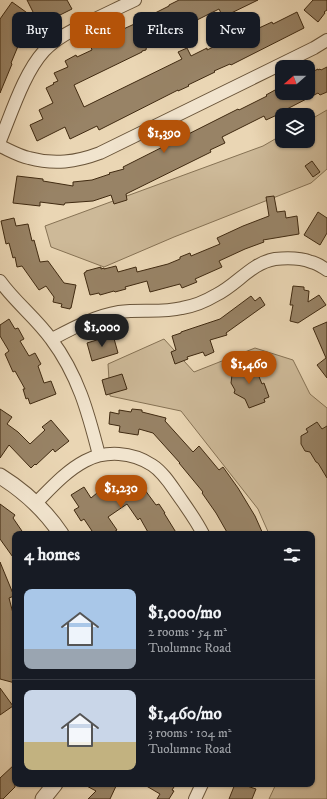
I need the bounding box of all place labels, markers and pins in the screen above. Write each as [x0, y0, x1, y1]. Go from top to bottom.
pin: $1,390 [131, 120, 197, 154]
pin: $1,000 [69, 314, 135, 348]
pin: $1,460 [216, 351, 282, 385]
pin: $1,230 [88, 475, 154, 509]

